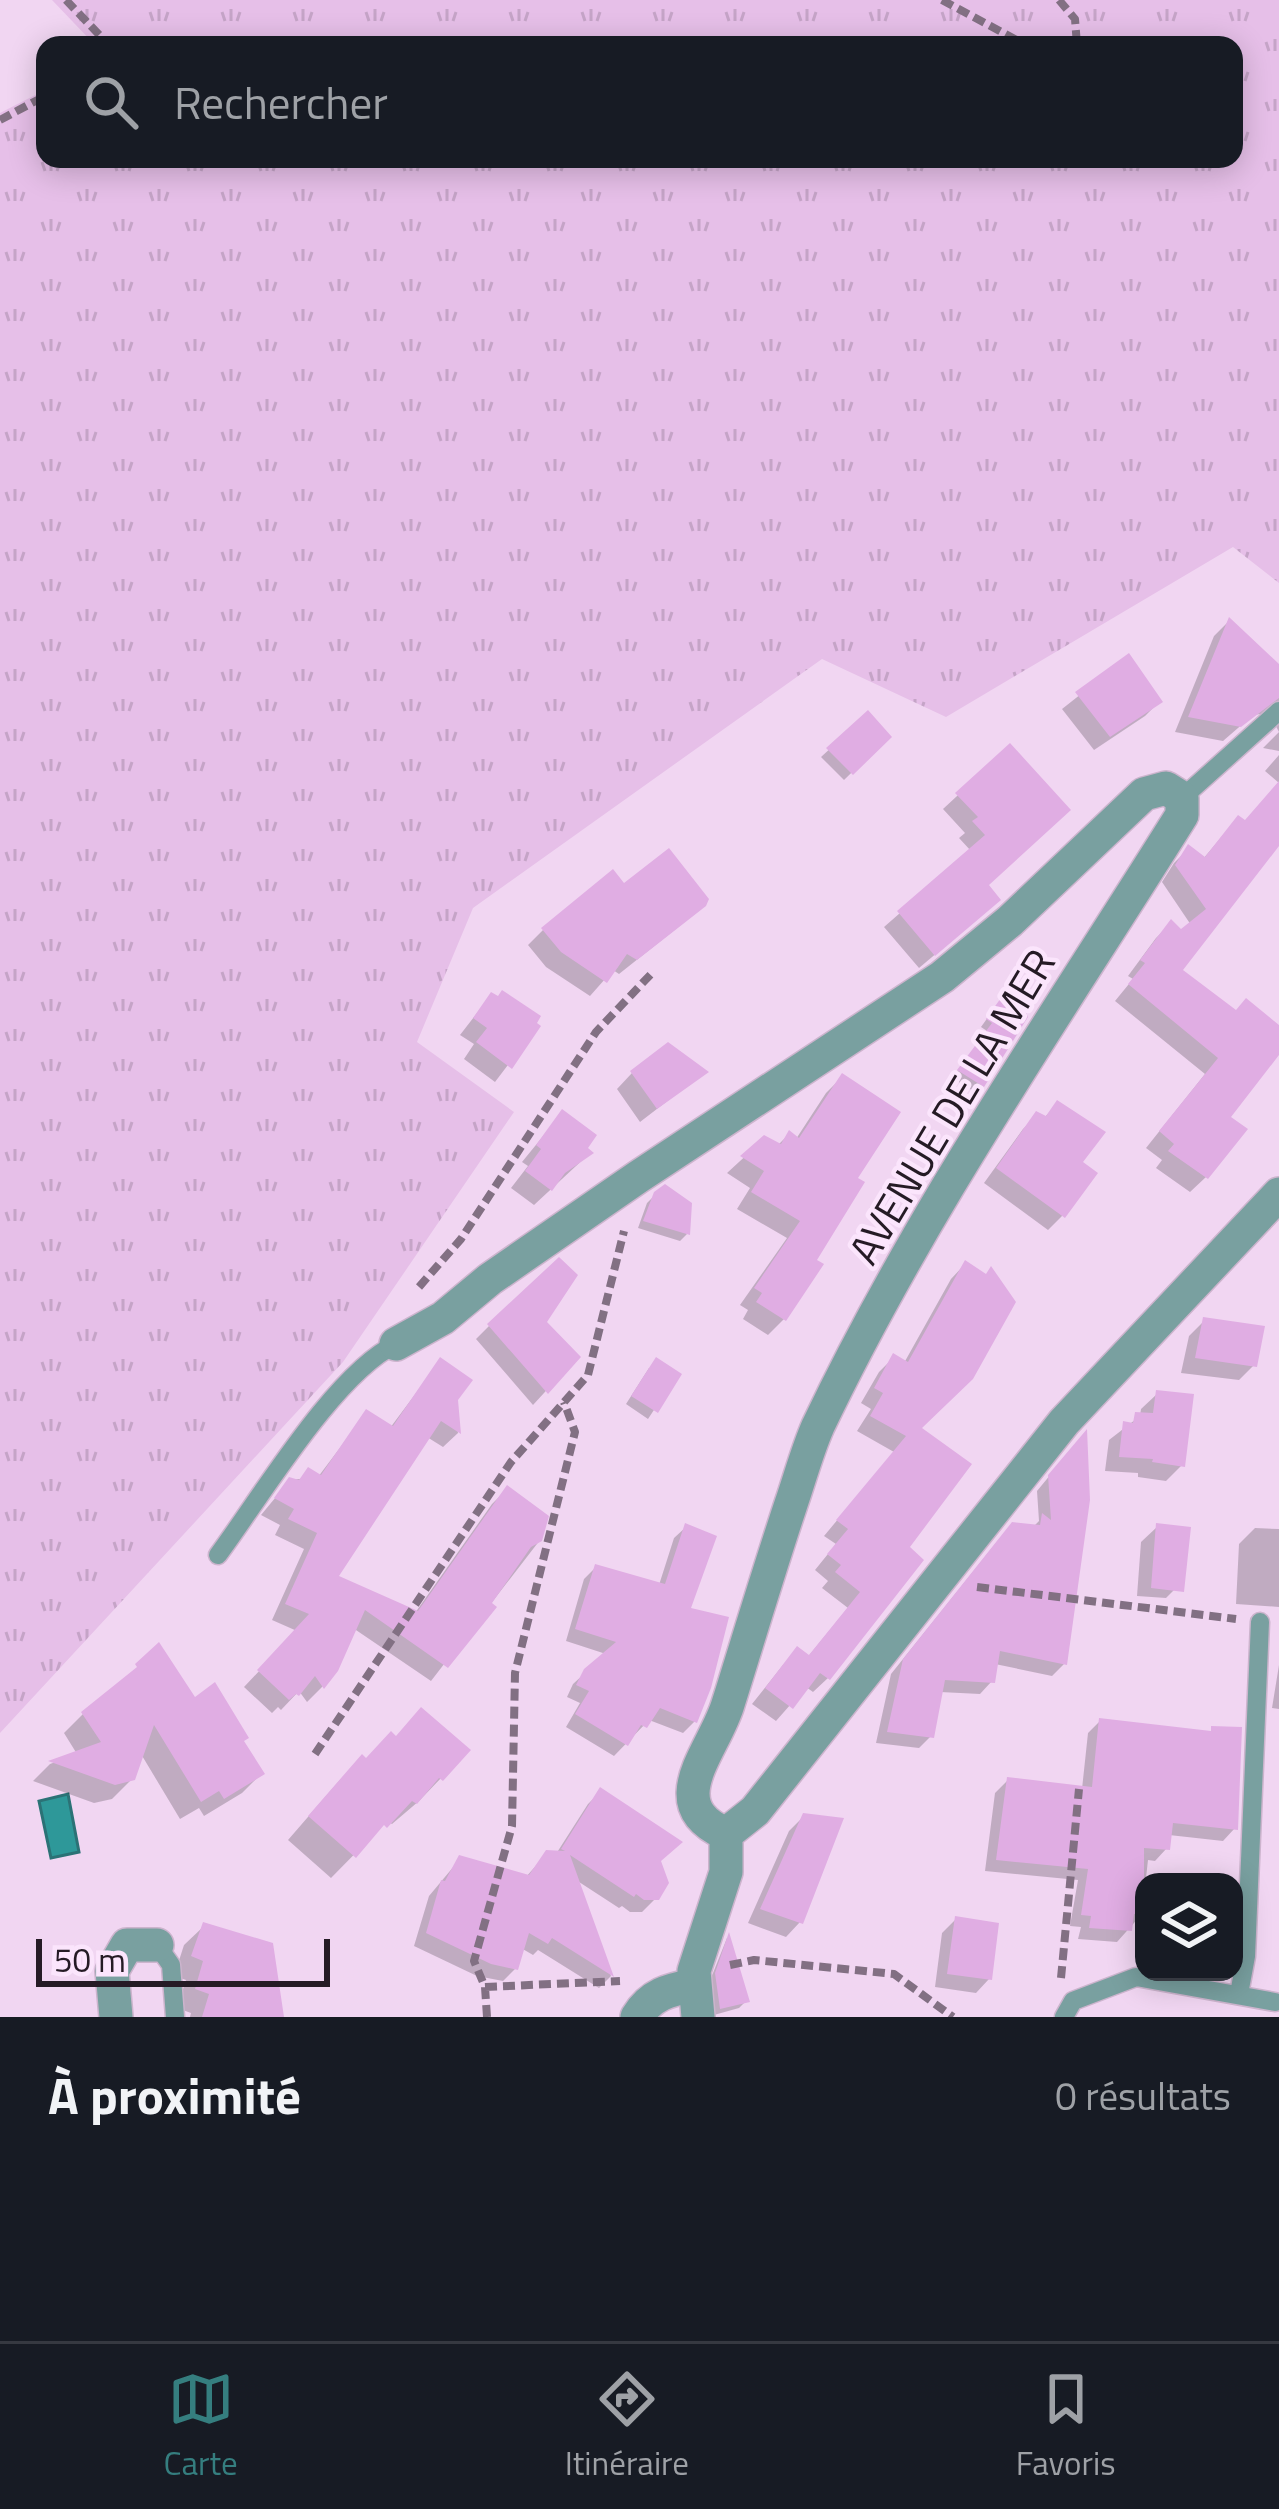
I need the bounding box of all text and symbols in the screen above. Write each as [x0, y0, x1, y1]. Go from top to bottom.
search box [36, 36, 1243, 168]
text: Rechercher [174, 68, 388, 136]
icon: search [78, 69, 144, 135]
street label: AVENUE DE LA MER [831, 936, 1071, 1276]
map controls [1135, 1873, 1243, 1981]
button: layers [1135, 1873, 1243, 1981]
scale bar [36, 1933, 330, 1986]
text: 50 m [54, 1935, 126, 1985]
text: À proximité [48, 2056, 301, 2134]
text: 0 résultats [1055, 2066, 1231, 2125]
tab: Carte [163, 2366, 238, 2488]
tab: Itinéraire [565, 2366, 689, 2488]
tab: Favoris [1016, 2366, 1116, 2488]

